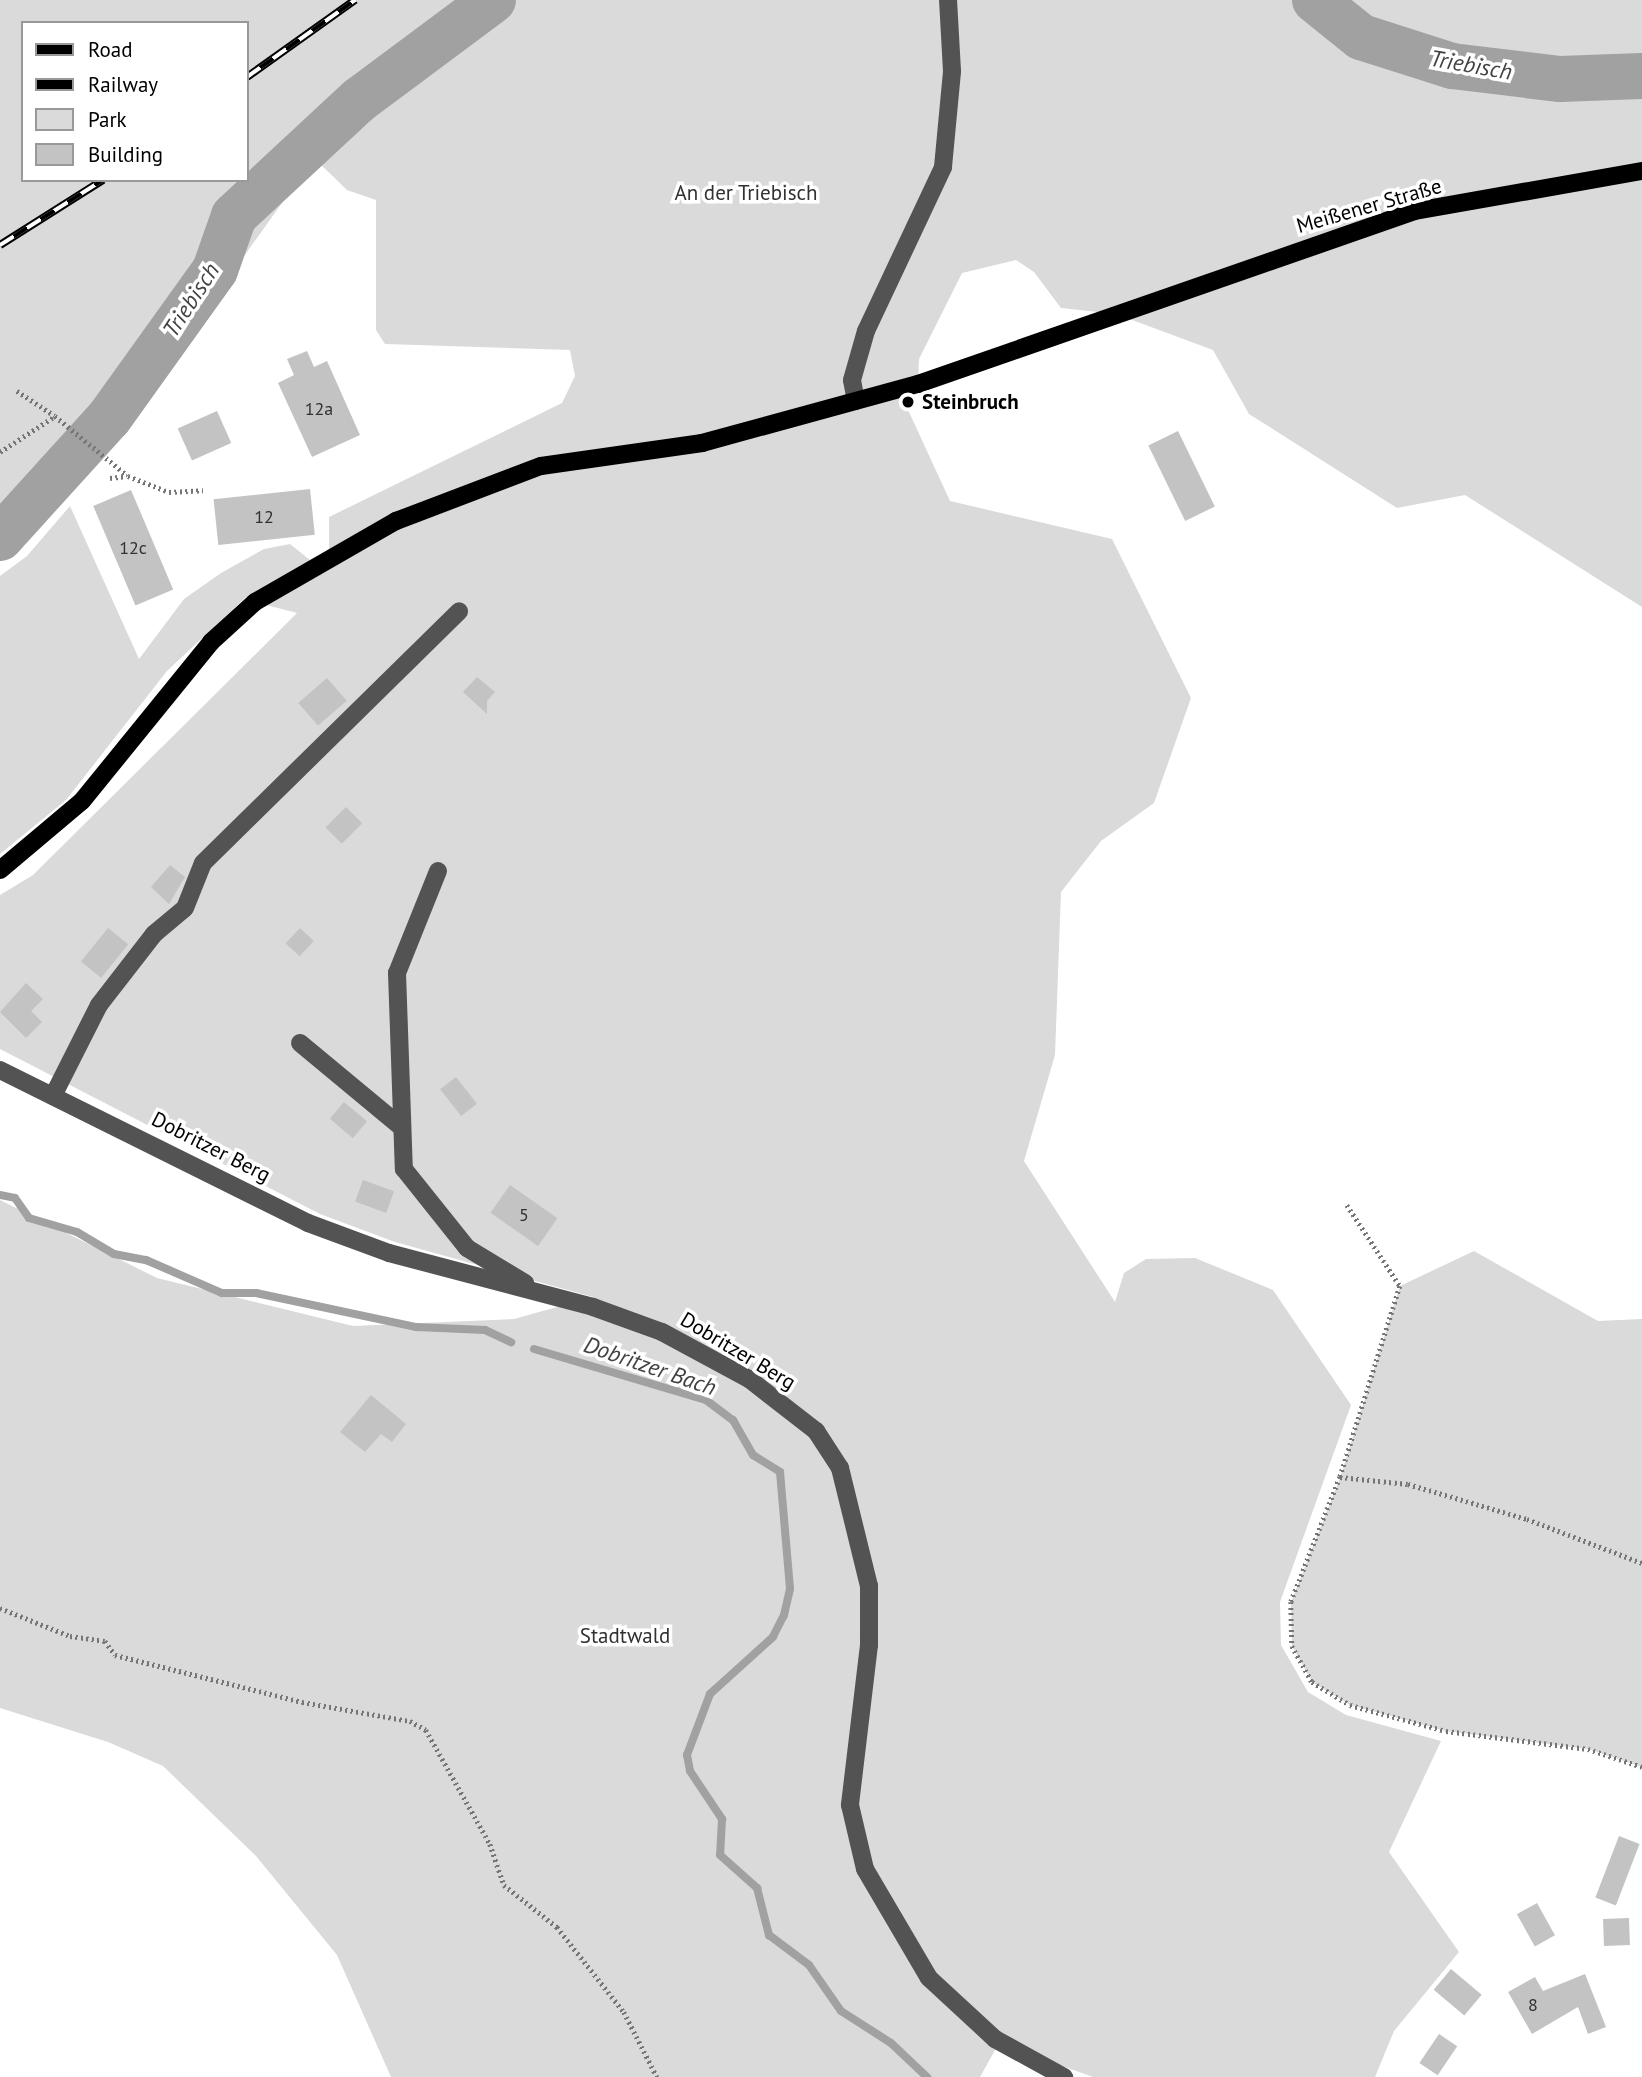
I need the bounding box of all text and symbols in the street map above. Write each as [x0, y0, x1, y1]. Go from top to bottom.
legend [21, 21, 248, 182]
text: Road [88, 36, 132, 63]
water label: Triebisch [1428, 44, 1514, 86]
text: Railway [88, 71, 158, 98]
text: Park [88, 106, 127, 133]
text: Building [88, 141, 163, 168]
street label: Meißener Straße [1294, 173, 1444, 239]
park label: An der Triebisch [674, 180, 818, 206]
water label: Triebisch [157, 258, 225, 342]
place label: Steinbruch [922, 389, 1019, 415]
marker: Steinbruch [900, 394, 916, 410]
house number: 12a [305, 398, 333, 420]
house number: 12 [254, 506, 274, 528]
house number: 12c [119, 537, 147, 559]
street label: Dobritzer Berg [147, 1106, 275, 1188]
house number: 5 [519, 1204, 529, 1226]
street label: Dobritzer Berg [676, 1307, 800, 1395]
water label: Dobritzer Bach [580, 1330, 720, 1402]
park label: Stadtwald [580, 1623, 670, 1649]
house number: 8 [1528, 1994, 1538, 2016]

